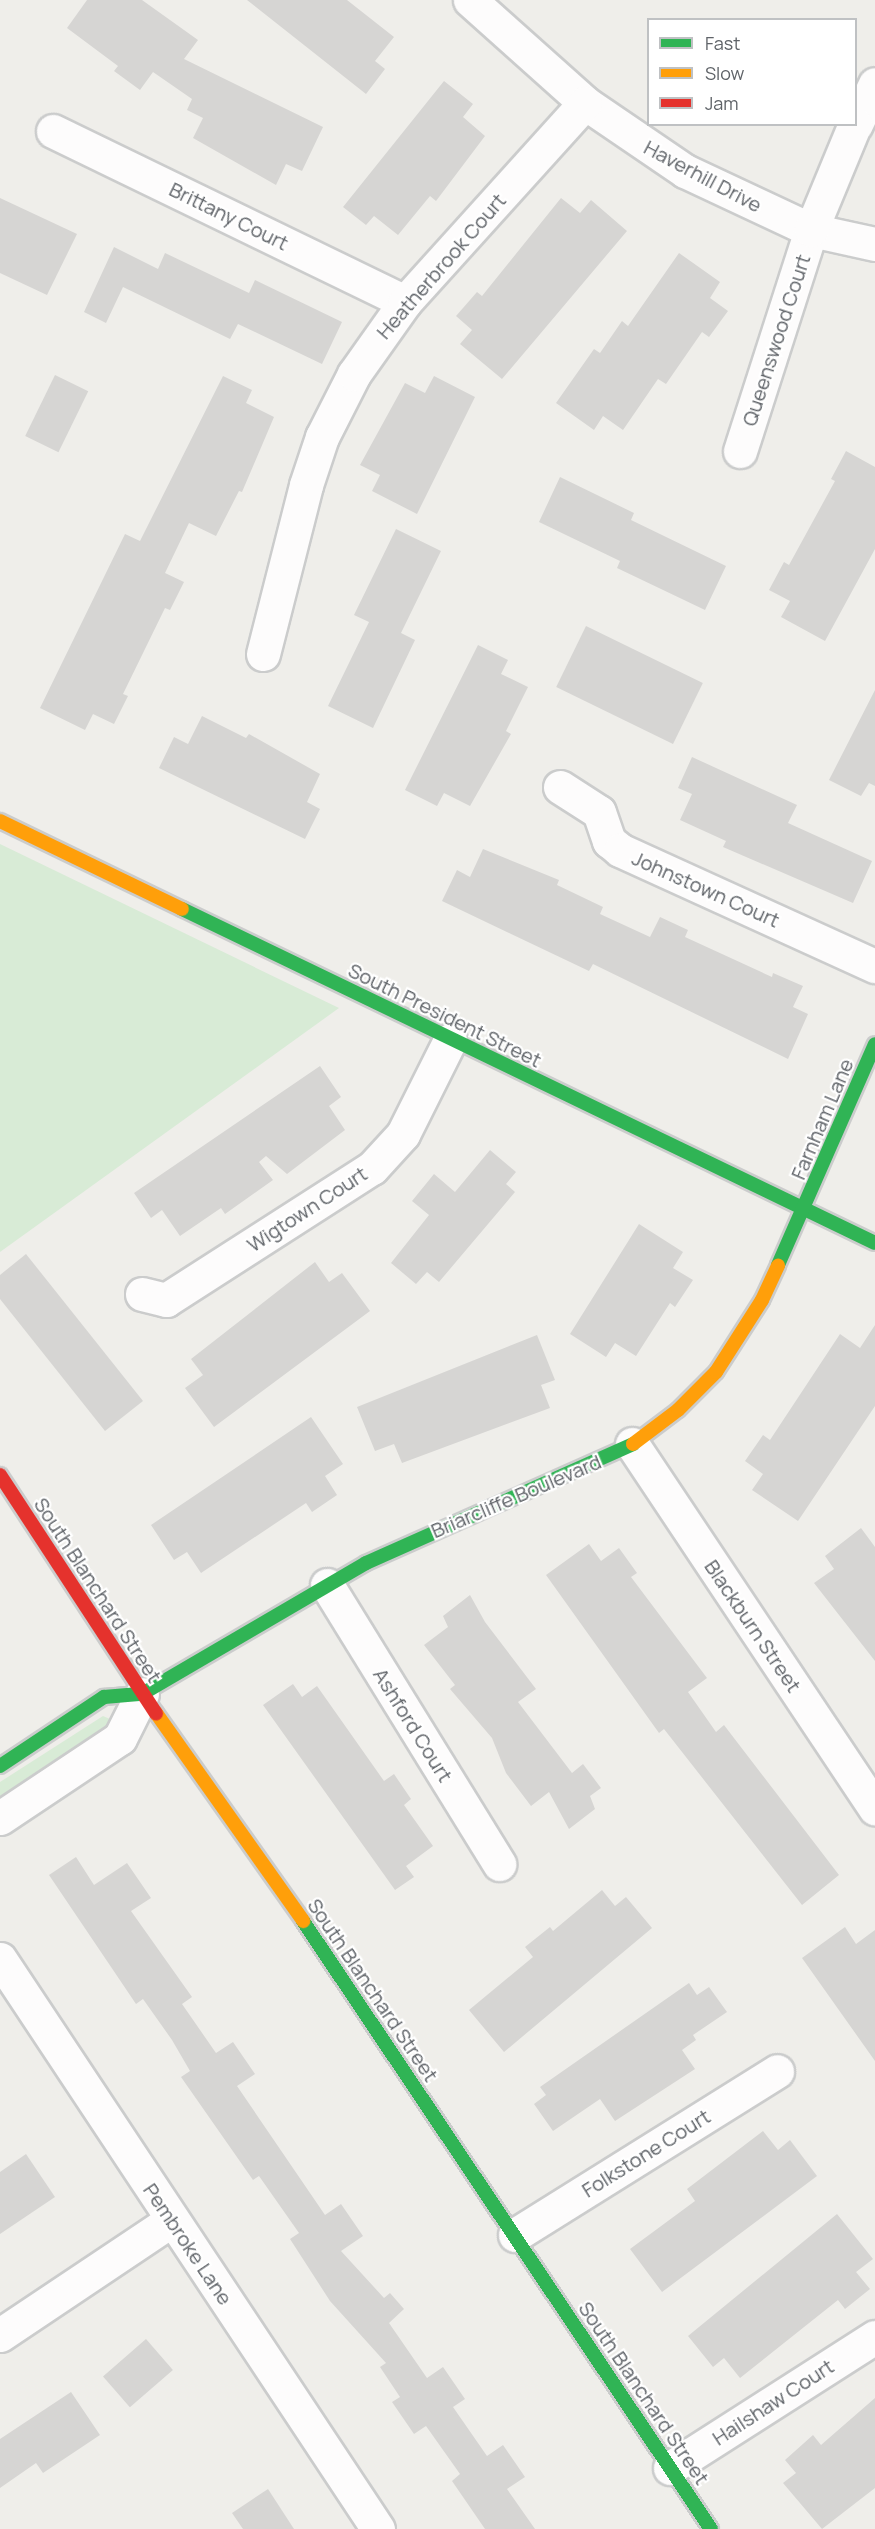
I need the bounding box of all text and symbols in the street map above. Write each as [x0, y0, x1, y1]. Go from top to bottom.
legend [647, 18, 857, 126]
text: Fast [705, 31, 740, 55]
text: Slow [705, 61, 744, 85]
text: Jam [705, 91, 739, 115]
street label: Haverhill Drive [640, 135, 766, 217]
street label: Brittany Court [166, 177, 292, 255]
street label: Heatherbrook Court [371, 188, 511, 344]
street label: Queenswood Court [737, 251, 815, 429]
street label: Johnstown Court [629, 846, 783, 932]
street label: South President Street [345, 958, 545, 1072]
street label: Farnham Lane [786, 1055, 858, 1183]
street label: Wigtown Court [242, 1161, 372, 1257]
street label: Briarcliffe Boulevard [427, 1449, 605, 1543]
street label: South Blanchard Street [29, 1493, 167, 1687]
street label: Blackburn Street [700, 1555, 806, 1697]
street label: Ashford Court [368, 1664, 458, 1786]
street label: South Blanchard Street [303, 1894, 443, 2086]
street label: Folkstone Court [577, 2104, 715, 2202]
street label: Pembroke Lane [139, 2179, 237, 2309]
street label: South Blanchard Street [574, 2297, 714, 2489]
street label: Hailshaw Court [708, 2354, 838, 2450]

